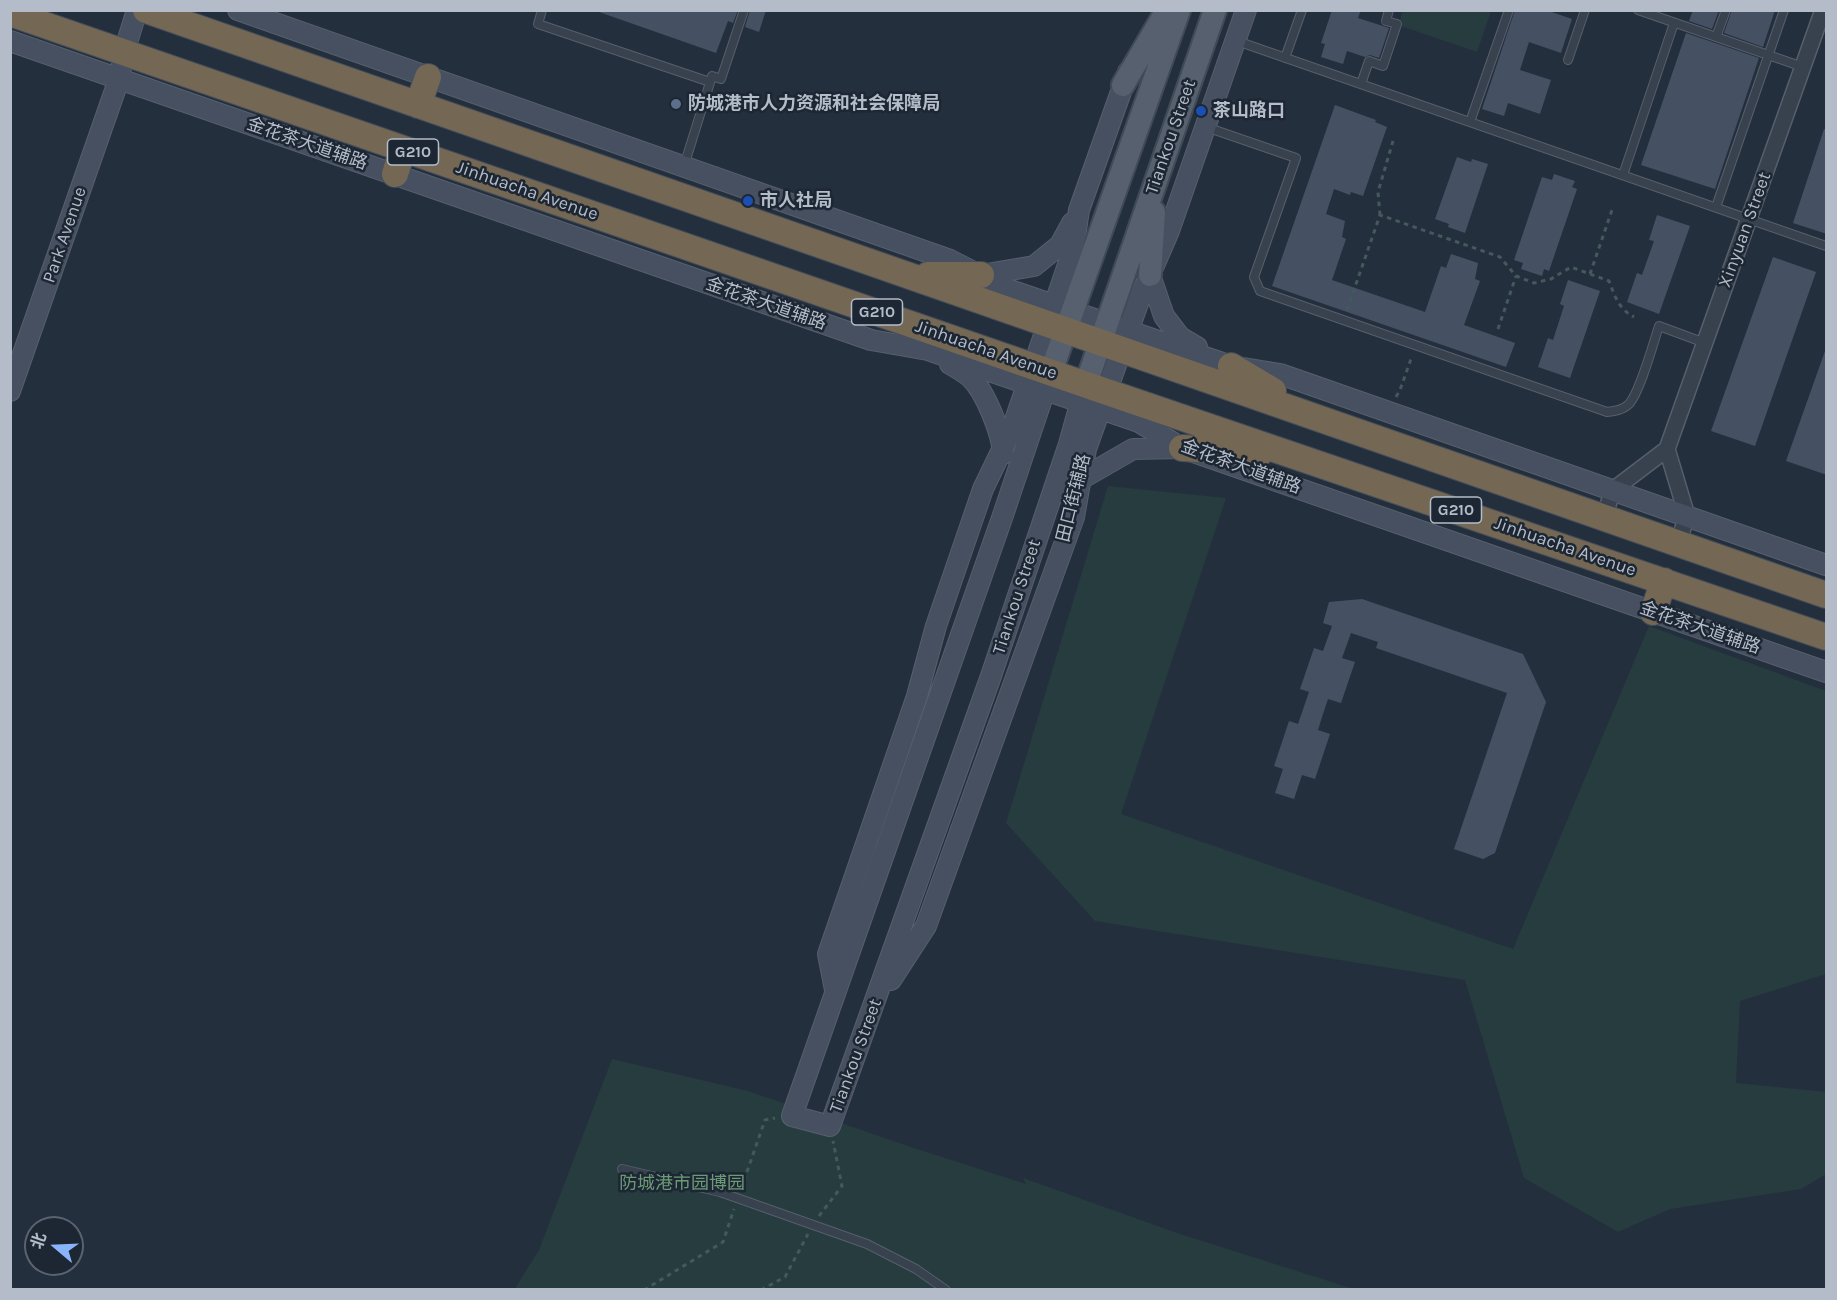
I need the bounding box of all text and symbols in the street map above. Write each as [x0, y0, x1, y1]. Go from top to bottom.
street label: Tiankou Street [1141, 77, 1201, 197]
place label: 防城港市人力资源和社会保障局 [688, 93, 940, 115]
marker: 防城港市人力资源和社会保障局 [669, 97, 683, 111]
place label: 茶山路口 [1213, 100, 1285, 122]
marker: 茶山路口 [1194, 104, 1208, 118]
street label: 金花茶大道辅路 [244, 113, 370, 175]
road number: G210 [388, 139, 438, 165]
street label: Jinhuacha Avenue [453, 157, 601, 225]
street label: Xinyuan Street [1714, 169, 1776, 291]
street label: Park Avenue [39, 184, 91, 286]
place label: 市人社局 [760, 190, 832, 212]
marker: 市人社局 [741, 194, 755, 208]
street label: 金花茶大道辅路 [703, 273, 829, 335]
road number: G210 [852, 299, 902, 325]
street label: Jinhuacha Avenue [912, 316, 1060, 384]
street label: 金花茶大道辅路 [1178, 435, 1304, 499]
street label: 田口街辅路 [1053, 452, 1095, 544]
road number: G210 [1430, 497, 1482, 523]
street label: Jinhuacha Avenue [1491, 513, 1639, 581]
street label: Tiankou Street [988, 537, 1046, 657]
street label: 金花茶大道辅路 [1637, 597, 1763, 659]
street label: Tiankou Street [825, 996, 887, 1116]
park label: 防城港市园博园 [619, 1173, 745, 1195]
north arrow [24, 1216, 84, 1276]
text: 北 [27, 1230, 50, 1251]

